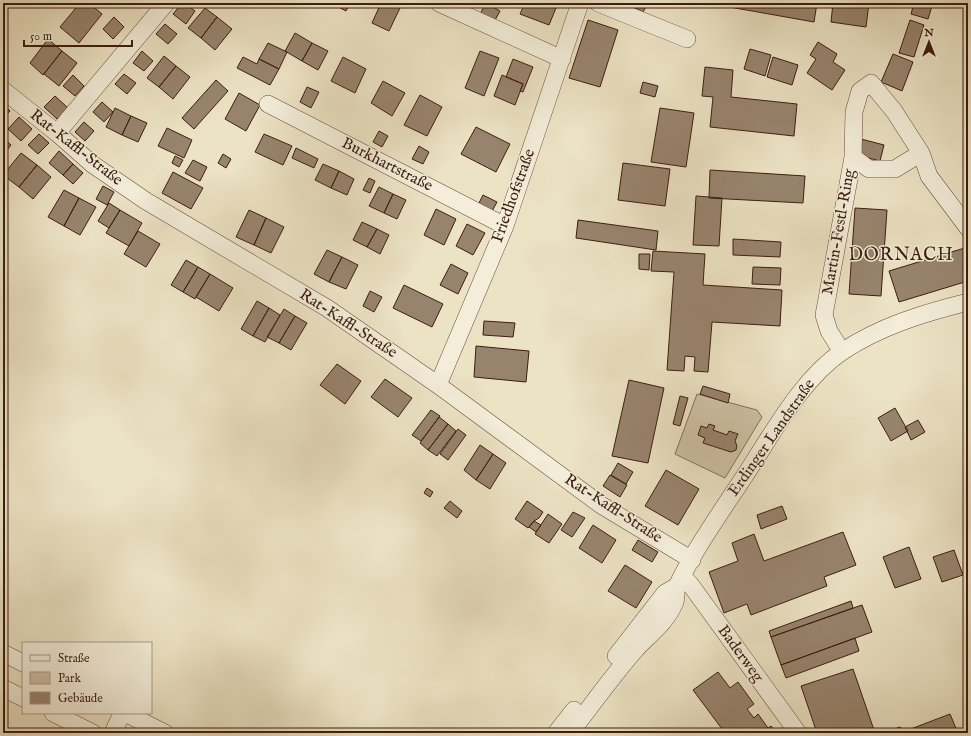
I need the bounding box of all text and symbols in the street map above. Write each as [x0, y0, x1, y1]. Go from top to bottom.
scale bar [24, 22, 132, 48]
north arrow [909, 22, 949, 62]
text: N [923, 26, 934, 40]
text: 50 m [30, 29, 52, 44]
street label: Rat-Kaffl-Straße [25, 105, 127, 191]
street label: Burkhartstraße [338, 133, 436, 197]
street label: Friedhofstraße [488, 146, 540, 246]
street label: Martin-Festl-Ring [818, 167, 860, 296]
district label: DORNACH [848, 244, 954, 267]
street label: Rat-Kaffl-Straße [295, 285, 401, 363]
street label: Erdinger Landstraße [724, 376, 820, 500]
street label: Rat-Kaffl-Straße [560, 470, 666, 548]
street label: Baderweg [713, 622, 768, 687]
legend [22, 642, 152, 714]
text: Straße [58, 651, 90, 666]
text: Park [58, 671, 81, 686]
text: Gebäude [58, 691, 103, 706]

